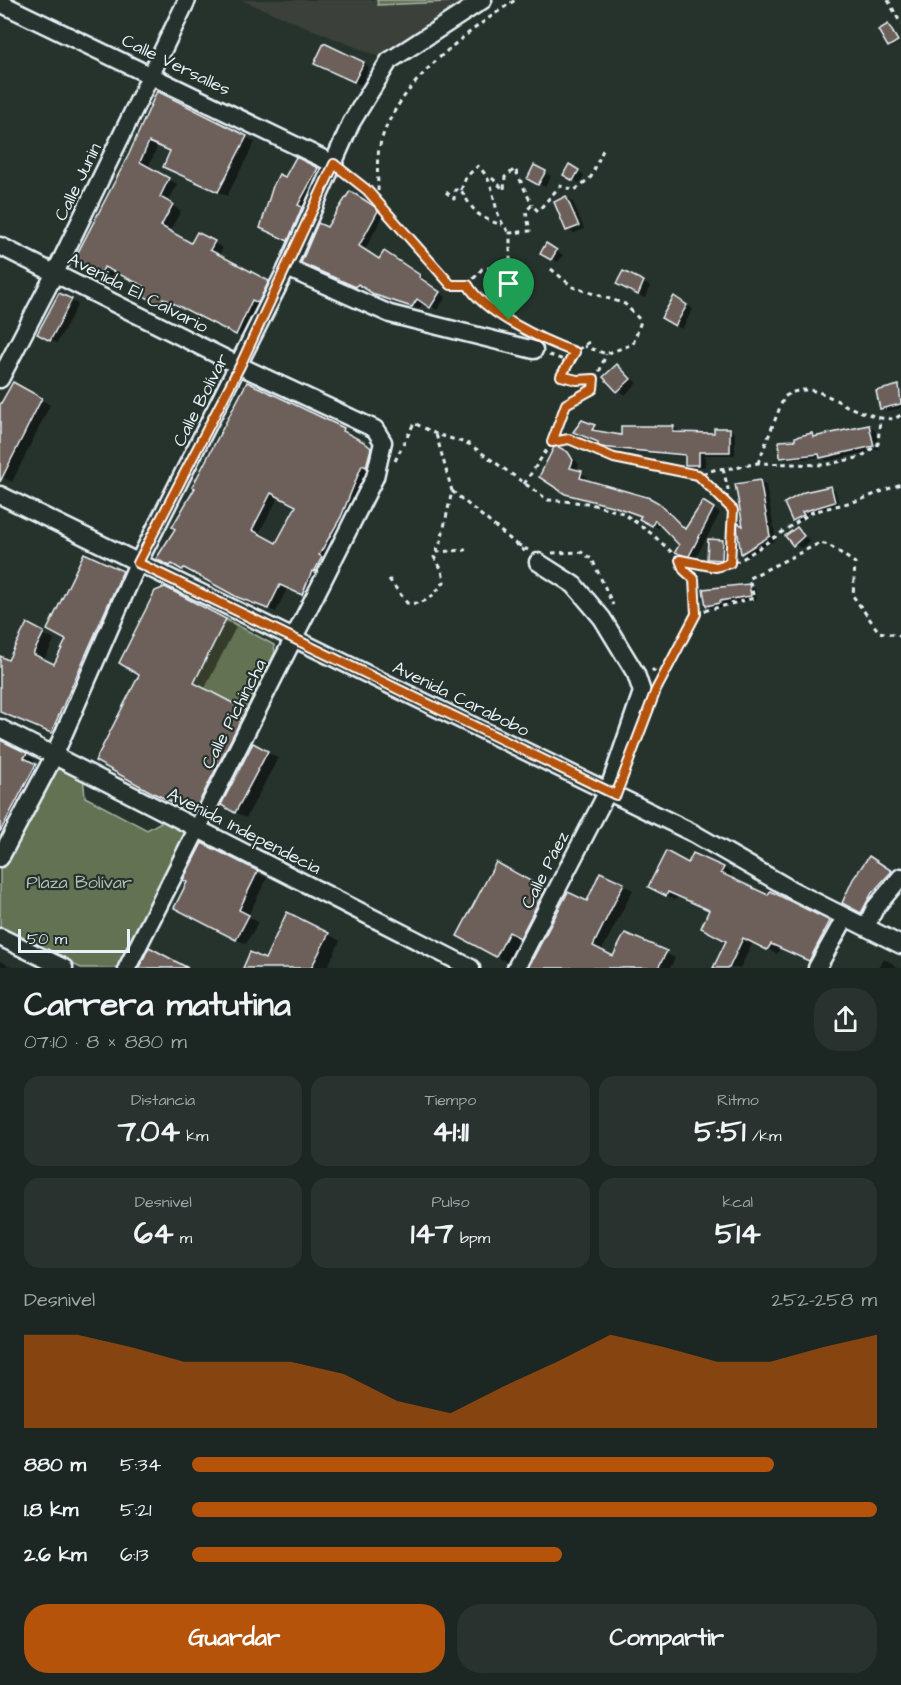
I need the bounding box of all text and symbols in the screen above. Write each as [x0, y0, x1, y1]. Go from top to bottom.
street label: Calle Versalles [117, 28, 235, 102]
street label: Calle Junin [48, 139, 108, 225]
street label: Avenida El Calvario [63, 247, 213, 339]
pin [483, 258, 534, 320]
icon: arrive [492, 267, 525, 300]
street label: Calle Bolívar [167, 349, 235, 451]
street label: Calle Pichincha [196, 655, 272, 773]
street label: Avenida Carabobo [388, 655, 534, 743]
street label: Avenida Independecia [163, 781, 325, 881]
street label: Calle Páez [515, 827, 575, 913]
park label: Plaza Bolívar [26, 870, 132, 895]
scale bar [18, 926, 130, 953]
text: 50 m [27, 928, 67, 950]
text: Carrera matutina [24, 982, 291, 1028]
button: share [814, 988, 877, 1051]
text: 07:10 · 8 × 880 m [24, 1028, 187, 1056]
text: Distancia [131, 1089, 195, 1111]
text: Tiempo [425, 1089, 476, 1111]
text: Ritmo [717, 1089, 759, 1111]
text: 7.04 [118, 1111, 180, 1153]
text: 41:11 [432, 1111, 469, 1153]
text: 5:51 [694, 1111, 746, 1153]
text: km [180, 1125, 209, 1147]
text: /km [746, 1125, 781, 1147]
text: Desnivel [135, 1191, 192, 1213]
text: Pulso [432, 1191, 469, 1213]
text: kcal [723, 1191, 753, 1213]
text: 64 [134, 1213, 173, 1255]
text: 147 [411, 1213, 453, 1255]
text: 514 [715, 1213, 761, 1255]
text: m [173, 1227, 192, 1249]
text: bpm [453, 1227, 490, 1249]
text: Desnivel [24, 1286, 95, 1314]
text: 252–258 m [772, 1286, 877, 1314]
text: 880 m [24, 1451, 86, 1479]
text: 5:34 [120, 1451, 161, 1479]
text: 1.8 km [24, 1496, 78, 1524]
text: 5:21 [120, 1496, 152, 1524]
text: 2.6 km [24, 1541, 87, 1569]
text: 6:13 [120, 1541, 149, 1569]
button: Guardar [24, 1604, 445, 1673]
button: Compartir [457, 1604, 877, 1673]

